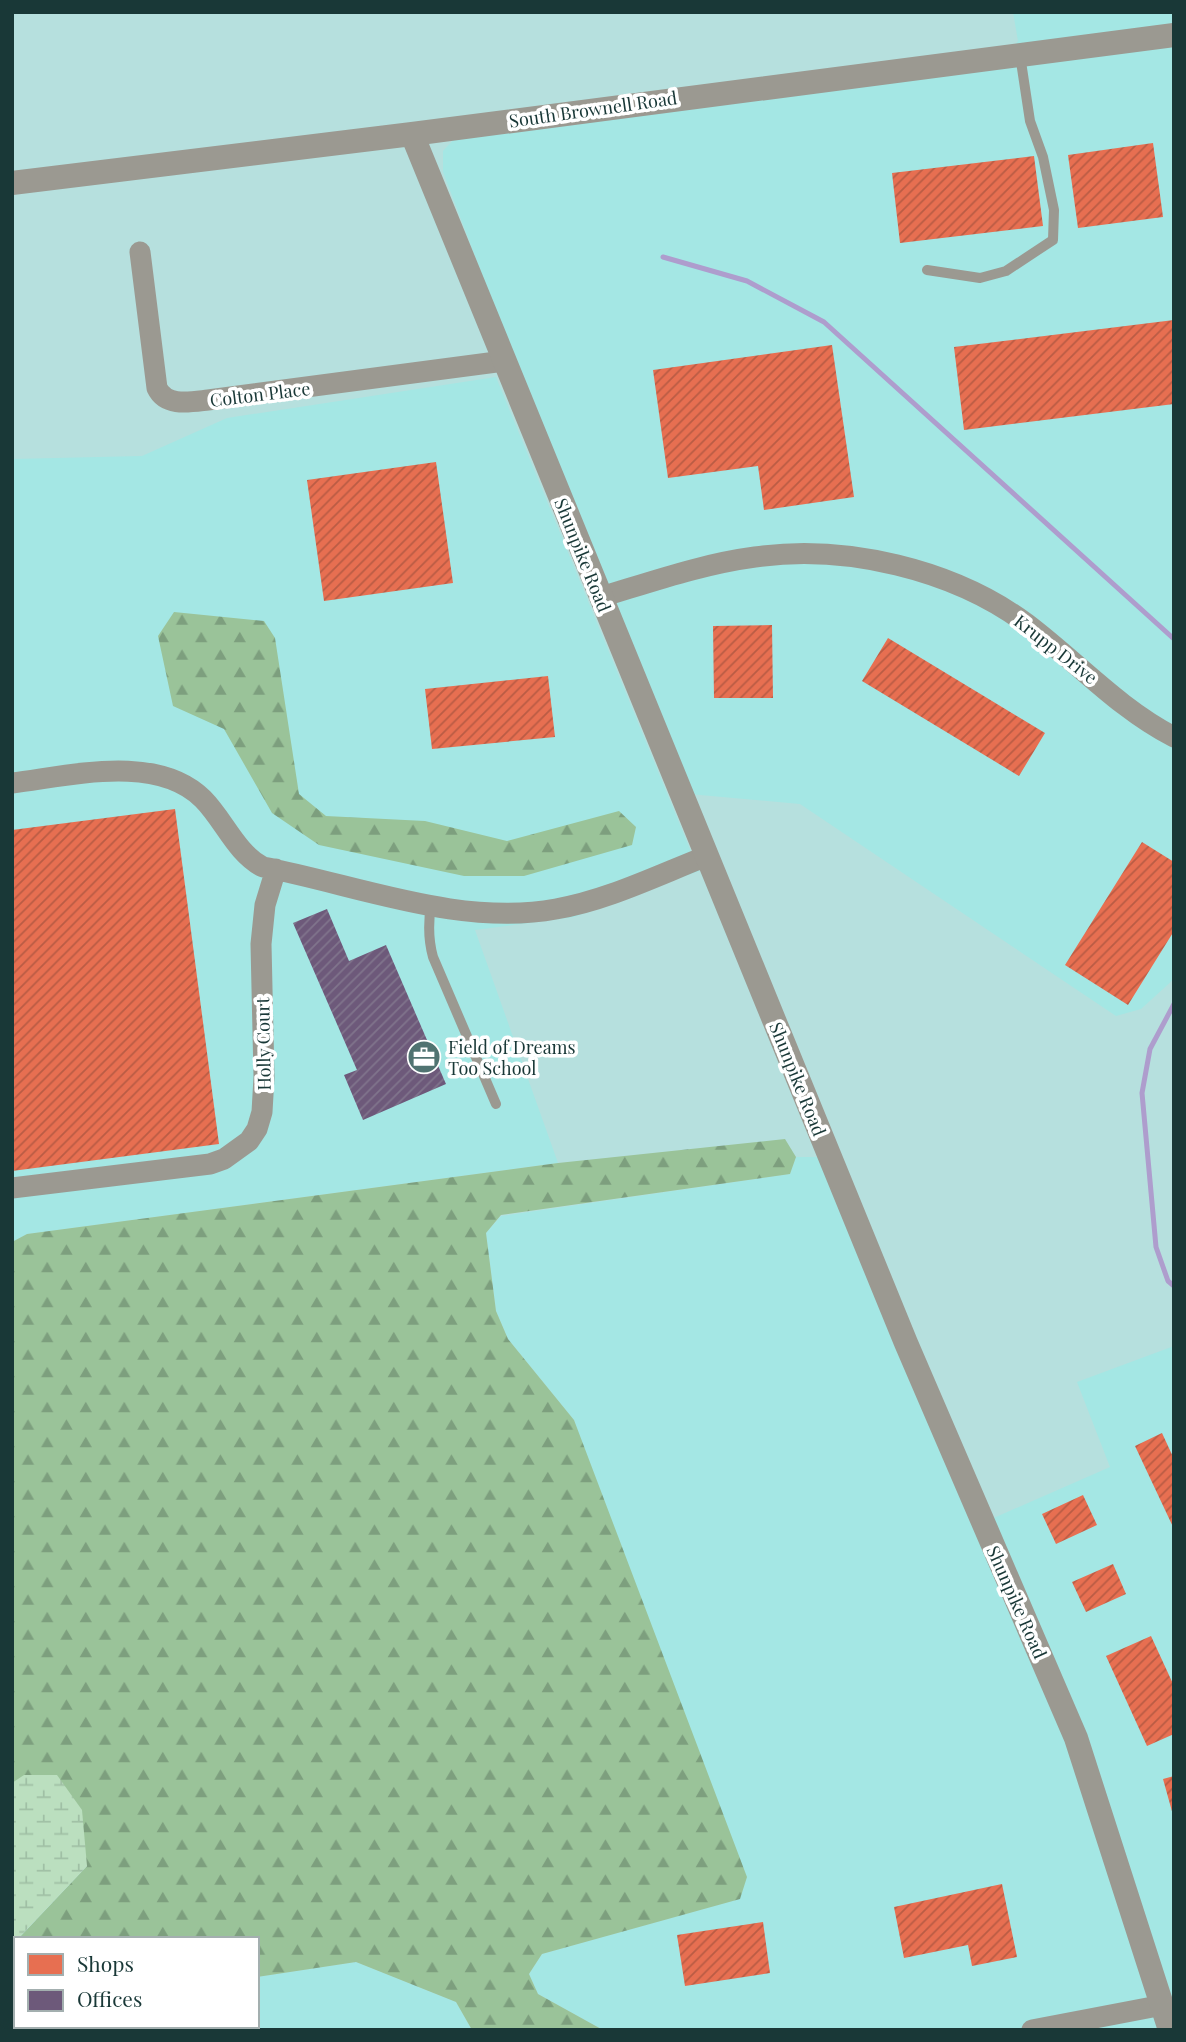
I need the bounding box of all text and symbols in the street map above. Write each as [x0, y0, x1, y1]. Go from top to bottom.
street label: South Brownell Road [507, 85, 679, 133]
street label: Colton Place [208, 376, 312, 412]
street label: Shunpike Road [549, 494, 617, 616]
street label: Krupp Drive [1009, 609, 1103, 689]
street label: Holly Court [250, 996, 276, 1091]
street label: Shunpike Road [764, 1018, 832, 1140]
place label: Field of Dreams Too School [448, 1035, 576, 1080]
office icon: Field of Dreams Too School [405, 1038, 443, 1076]
street label: Shunpike Road [981, 1542, 1053, 1663]
legend [14, 1937, 259, 2028]
text: Shops [77, 1949, 134, 1977]
text: Offices [77, 1984, 142, 2012]

